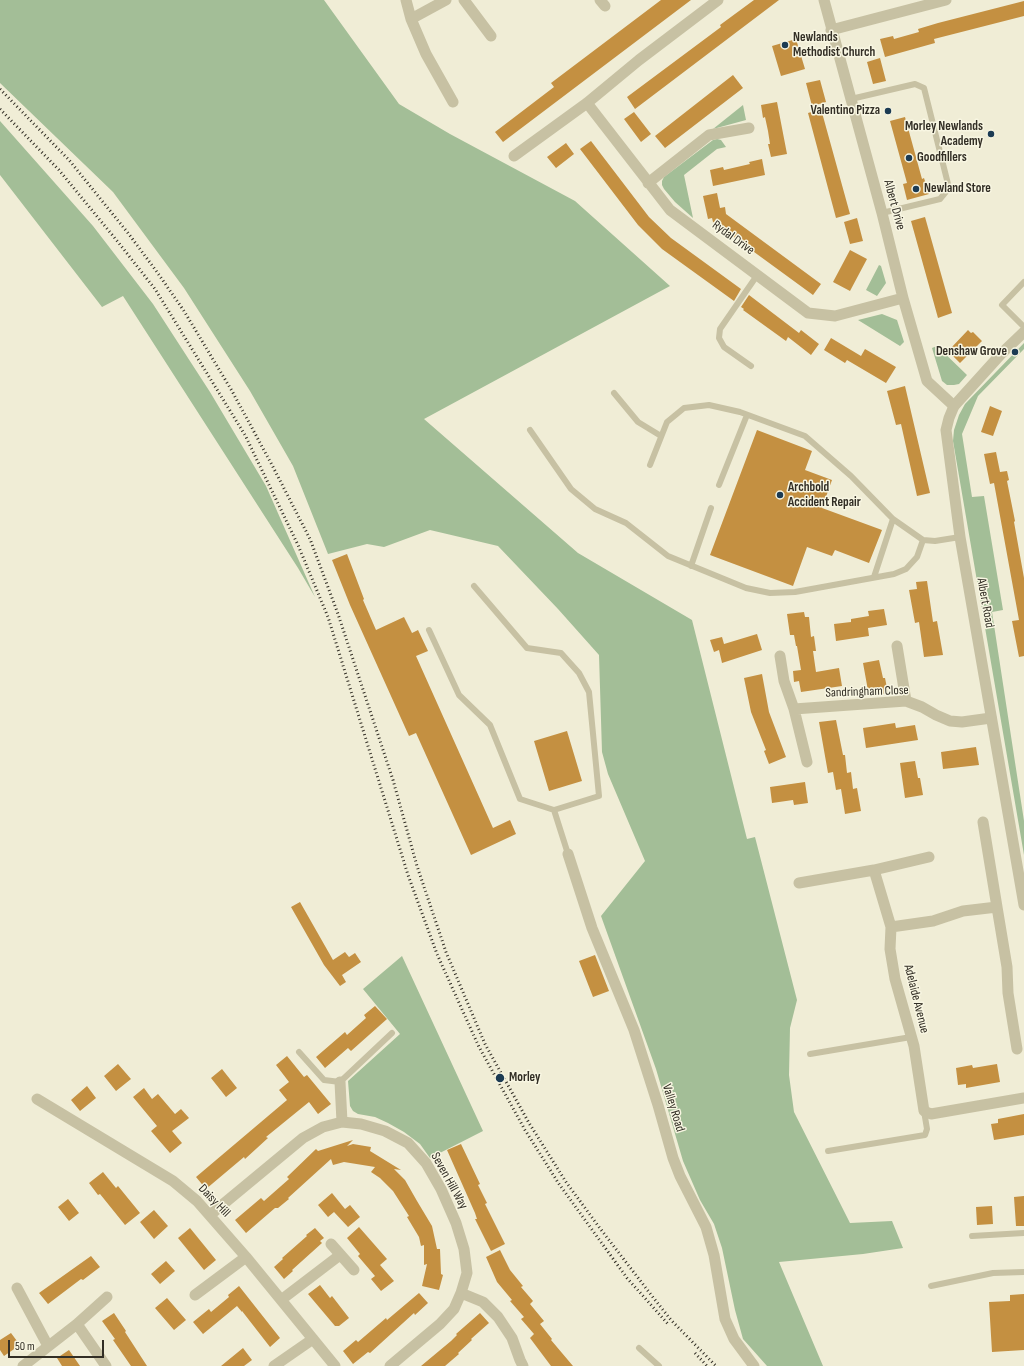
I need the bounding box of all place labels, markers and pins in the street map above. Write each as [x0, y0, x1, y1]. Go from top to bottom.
place label: Newlands Methodist Church [793, 30, 875, 61]
marker: Newlands Methodist Church [780, 40, 790, 50]
place label: Valentino Pizza [810, 103, 880, 119]
marker: Valentino Pizza [883, 106, 893, 116]
place label: Morley Newlands Academy [905, 119, 983, 150]
marker: Morley Newlands Academy [986, 129, 996, 139]
place label: Goodfillers [917, 150, 967, 166]
marker: Goodfillers [904, 153, 914, 163]
place label: Newland Store [924, 181, 991, 197]
marker: Newland Store [911, 184, 921, 194]
place label: Denshaw Grove [936, 344, 1007, 360]
marker: Denshaw Grove [1010, 347, 1020, 357]
place label: Archbold Accident Repair [788, 480, 861, 511]
marker: Archbold Accident Repair [775, 490, 785, 500]
place label: Morley [509, 1070, 540, 1086]
marker: Morley [494, 1072, 506, 1084]

